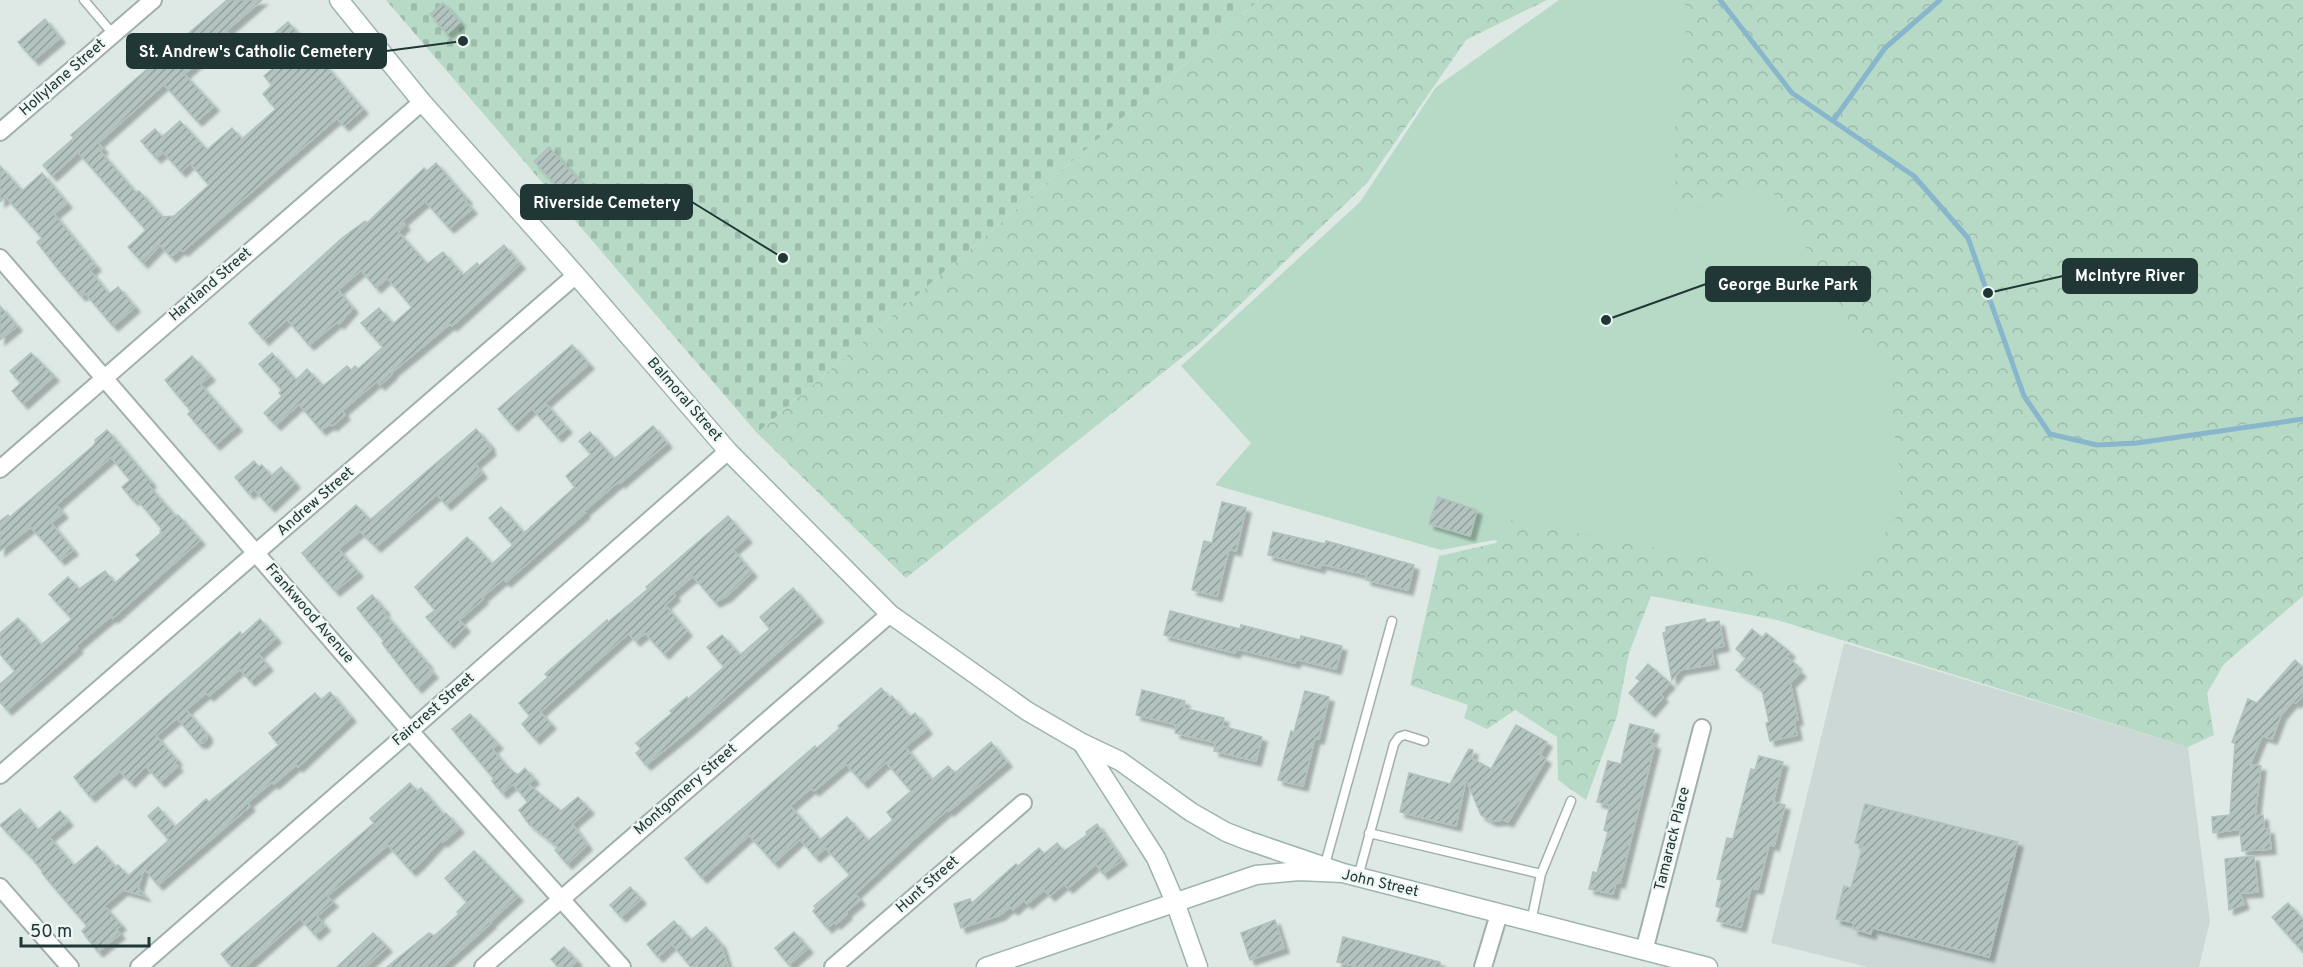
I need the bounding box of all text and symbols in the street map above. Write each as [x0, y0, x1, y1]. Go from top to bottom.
callout: St. Andrew's Catholic Cemetery [127, 34, 386, 68]
street label: Hollylane Street [16, 35, 110, 121]
text: St. Andrew's Catholic Cemetery [139, 43, 373, 63]
callout: Riverside Cemetery [521, 185, 692, 219]
text: Riverside Cemetery [533, 194, 681, 214]
street label: Hartland Street [166, 244, 256, 326]
callout: McIntyre River [2063, 259, 2197, 293]
callout: George Burke Park [1706, 267, 1870, 301]
text: McIntyre River [2075, 267, 2185, 287]
text: George Burke Park [1718, 276, 1858, 296]
street label: Balmoral Street [642, 354, 726, 446]
street label: Andrew Street [273, 463, 359, 541]
street label: Frankwood Avenue [260, 560, 358, 668]
street label: Faircrest Street [389, 669, 479, 751]
street label: Montgomery Street [630, 740, 742, 840]
street label: Tamarack Place [1651, 785, 1695, 893]
street label: Hunt Street [892, 852, 964, 918]
street label: John Street [1340, 866, 1420, 902]
scale bar [21, 910, 148, 948]
text: 50 m [30, 921, 72, 944]

